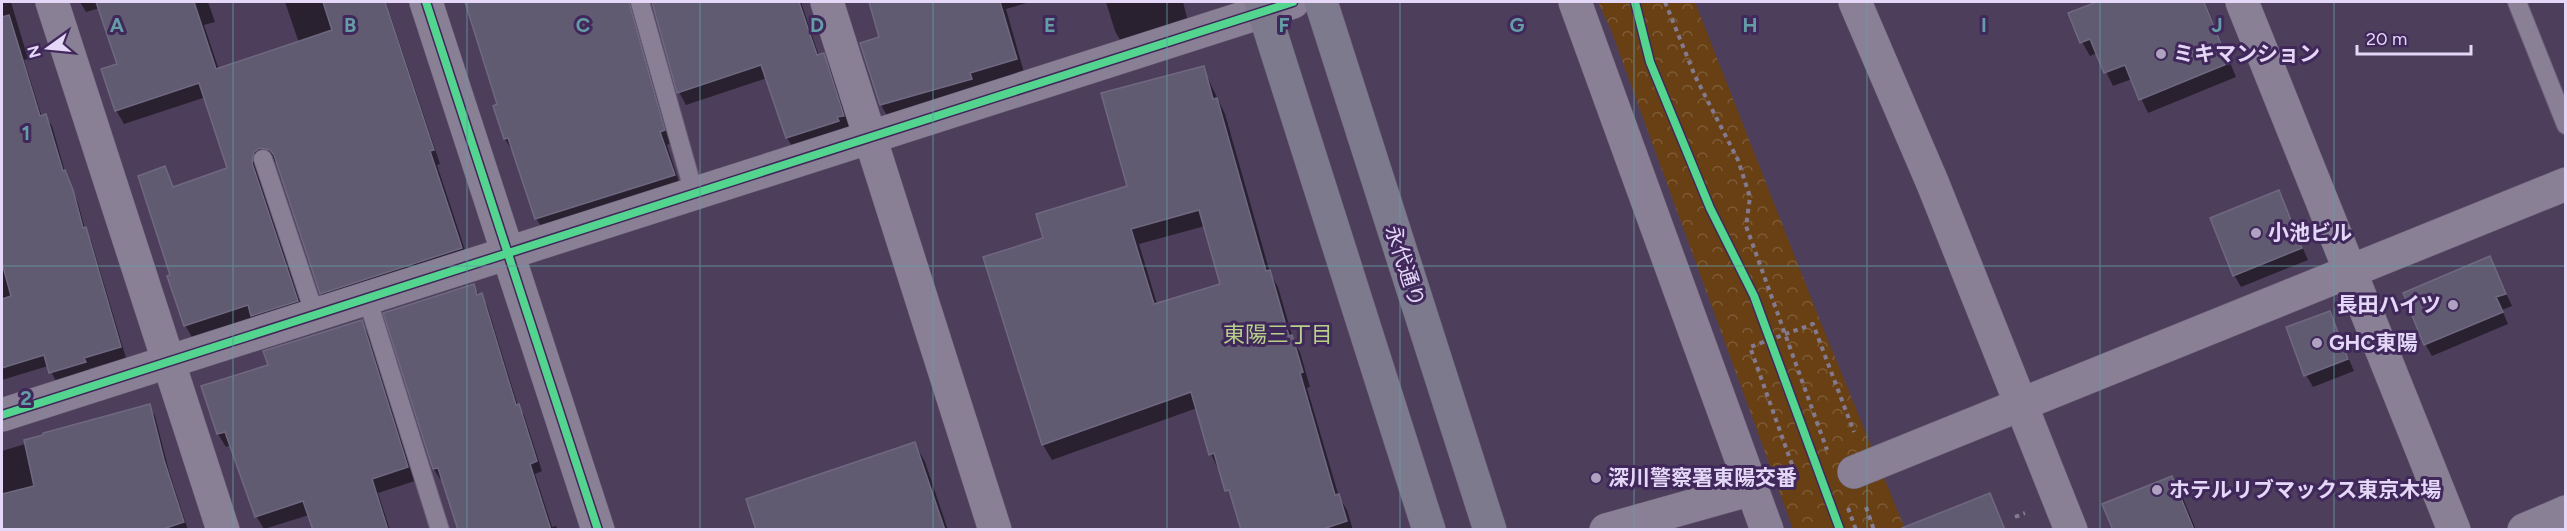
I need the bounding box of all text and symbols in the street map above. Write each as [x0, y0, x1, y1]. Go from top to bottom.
text: A [110, 13, 125, 37]
text: B [344, 13, 356, 37]
text: C [576, 13, 590, 37]
text: D [810, 13, 824, 37]
text: E [1044, 13, 1056, 37]
text: F [1278, 13, 1290, 37]
text: G [1510, 13, 1525, 37]
text: H [1743, 13, 1758, 37]
text: I [1981, 13, 1987, 37]
text: J [2211, 13, 2223, 37]
north arrow [18, 18, 78, 78]
scale bar [2357, 18, 2471, 56]
text: 20 m [2366, 28, 2407, 50]
place label: ミキマンション [2173, 41, 2320, 66]
text: N [23, 43, 45, 60]
marker: ミキマンション [2154, 47, 2168, 61]
text: 1 [22, 121, 30, 145]
place label: 小池ビル [2268, 220, 2352, 245]
street label: 永代通り [1381, 222, 1430, 310]
marker: 小池ビル [2249, 226, 2263, 240]
place label: 長田ハイツ [2336, 292, 2441, 317]
marker: 長田ハイツ [2446, 298, 2460, 312]
district label: 東陽三丁目 [1223, 321, 1333, 348]
place label: GHC東陽 [2329, 330, 2418, 355]
marker: GHC東陽 [2310, 336, 2324, 350]
text: 2 [20, 386, 32, 410]
place label: 深川警察署東陽交番 [1608, 465, 1797, 490]
marker: 深川警察署東陽交番 [1589, 471, 1603, 485]
place label: ホテルリブマックス東京木場 [2169, 477, 2441, 502]
marker: ホテルリブマックス東京木場 [2150, 483, 2164, 497]

